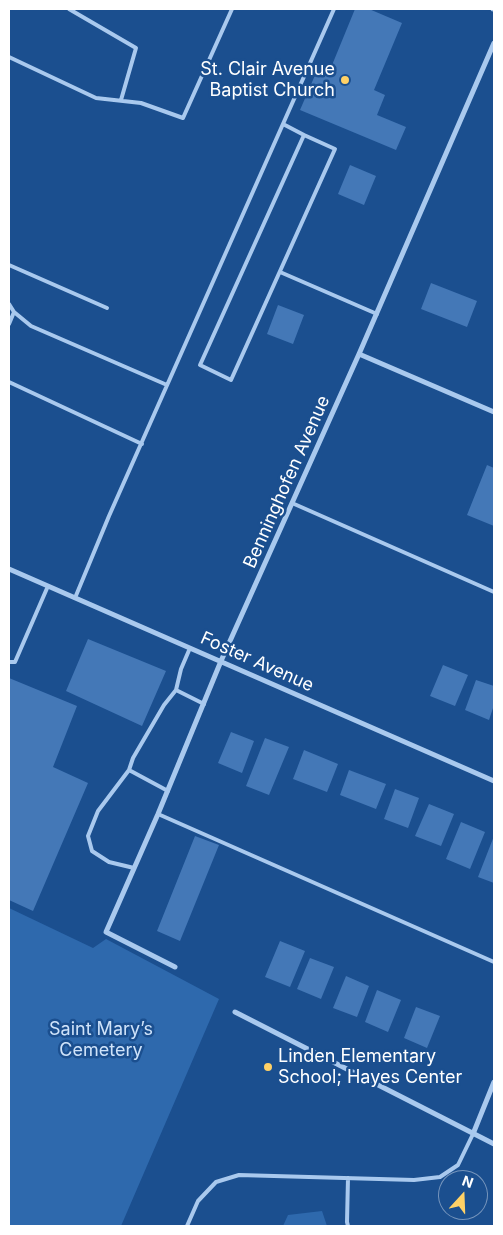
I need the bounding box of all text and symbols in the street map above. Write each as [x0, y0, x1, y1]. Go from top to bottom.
place label: St. Clair Avenue Baptist Church [200, 59, 335, 102]
marker: St. Clair Avenue Baptist Church [339, 74, 351, 86]
street label: Benninghofen Avenue [239, 392, 335, 572]
street label: Foster Avenue [197, 627, 317, 697]
park label: Saint Mary’s Cemetery [49, 1019, 153, 1062]
place label: Linden Elementary School; Hayes Center [278, 1046, 462, 1088]
marker: Linden Elementary School; Hayes Center [262, 1061, 274, 1073]
north arrow [438, 1170, 488, 1220]
text: N [460, 1172, 476, 1191]

